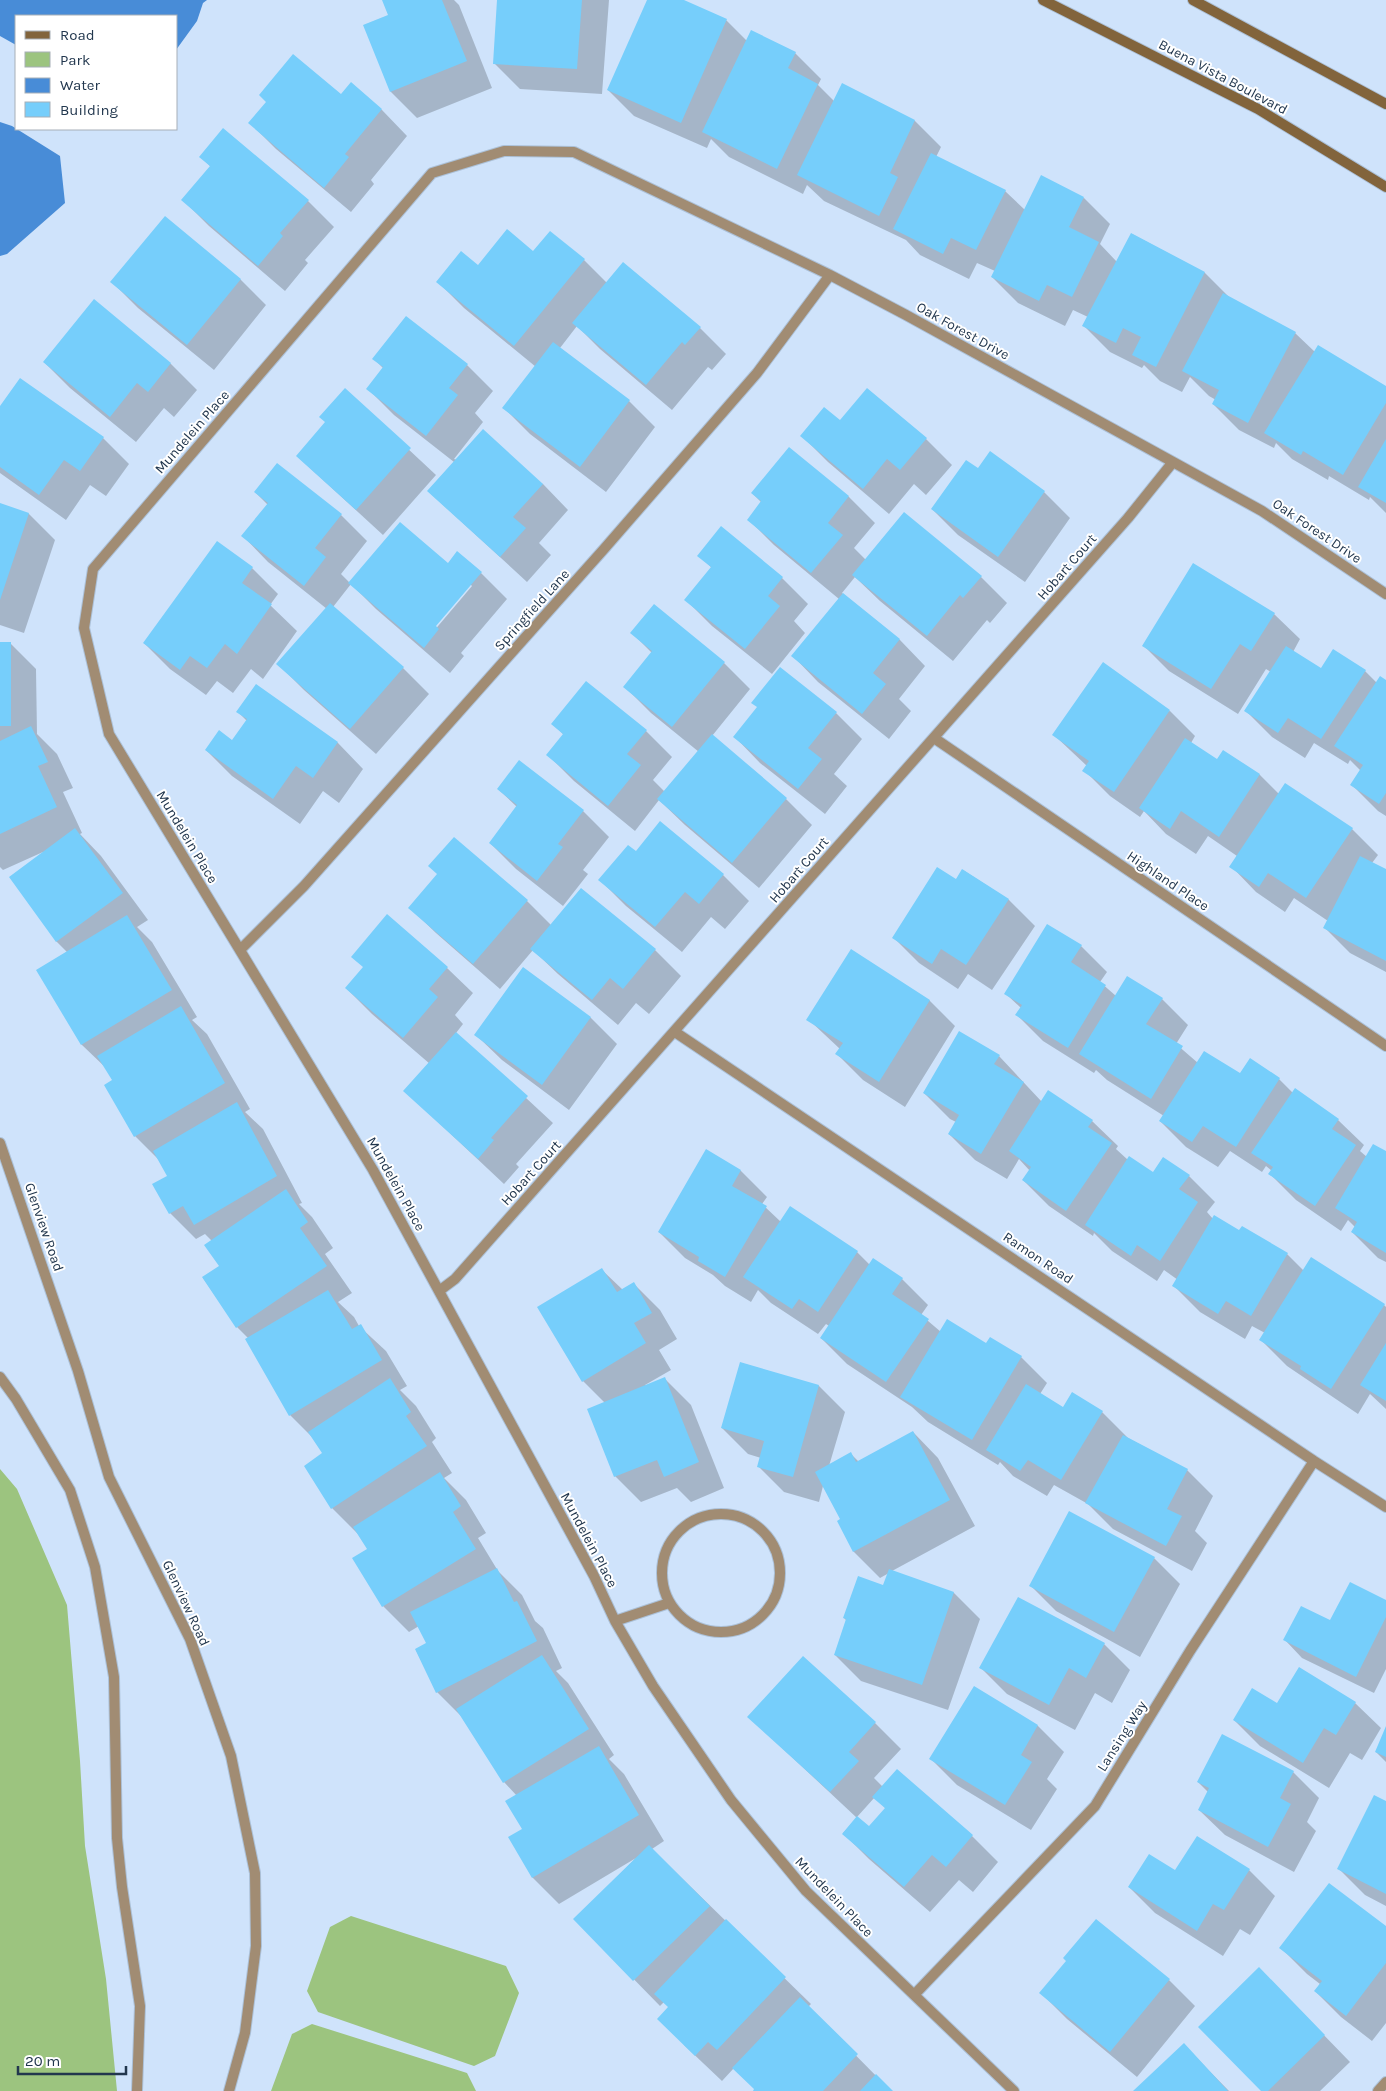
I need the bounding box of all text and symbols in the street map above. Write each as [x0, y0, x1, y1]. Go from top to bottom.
legend [15, 15, 178, 130]
text: Road [60, 26, 95, 44]
street label: Buena Vista Boulevard [1156, 36, 1290, 118]
text: Park [60, 51, 90, 69]
text: Water [60, 76, 101, 94]
text: Building [60, 101, 118, 119]
street label: Oak Forest Drive [914, 298, 1012, 364]
street label: Mundelein Place [151, 387, 233, 477]
street label: Oak Forest Drive [1269, 495, 1365, 567]
street label: Hobart Court [1034, 531, 1100, 603]
street label: Springfield Lane [491, 566, 573, 654]
street label: Mundelein Place [153, 788, 221, 886]
street label: Hobart Court [766, 834, 832, 906]
street label: Highland Place [1124, 847, 1212, 915]
street label: Mundelein Place [363, 1134, 429, 1234]
street label: Hobart Court [497, 1137, 565, 1209]
street label: Glenview Road [21, 1180, 67, 1274]
street label: Ramon Road [1000, 1228, 1076, 1288]
street label: Mundelein Place [557, 1490, 621, 1590]
street label: Glenview Road [159, 1557, 213, 1649]
street label: Lansing Way [1094, 1697, 1151, 1775]
street label: Mundelein Place [791, 1853, 877, 1941]
scale bar [18, 2044, 125, 2076]
text: 20 m [25, 2052, 60, 2070]

